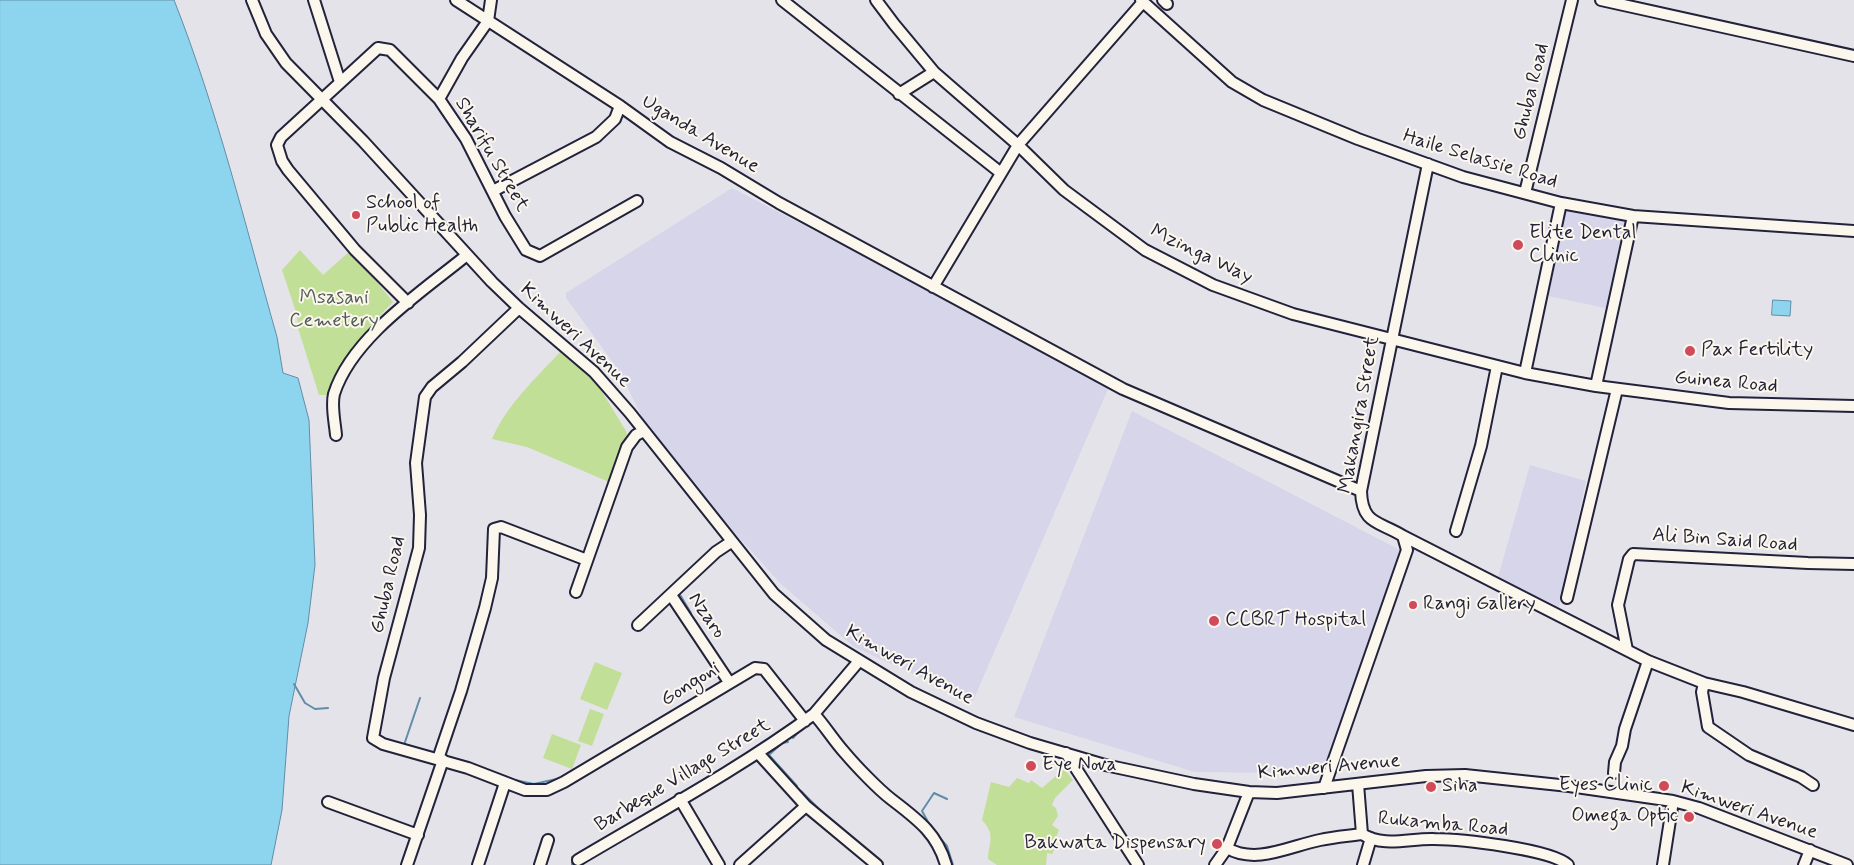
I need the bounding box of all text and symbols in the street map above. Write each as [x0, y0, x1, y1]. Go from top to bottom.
street label: Ghuba Road [1508, 41, 1556, 143]
street label: Uganda Avenue [637, 90, 763, 180]
street label: Sharifu Street [449, 94, 533, 216]
street label: Haile Selassie Road [1400, 125, 1560, 195]
place label: School of Public Health [366, 192, 478, 239]
marker: School of Public Health [350, 209, 362, 221]
street label: Mzinga Way [1146, 220, 1256, 290]
place label: Elite Dental Clinic [1529, 222, 1636, 269]
marker: Elite Dental Clinic [1511, 238, 1525, 252]
street label: Kimweri Avenue [515, 278, 635, 394]
park label: Msasani Cemetery [289, 287, 379, 334]
street label: Makangira Street [1334, 334, 1386, 496]
place label: Pax Fertility [1701, 339, 1813, 363]
marker: Pax Fertility [1683, 344, 1697, 358]
street label: Guinea Road [1673, 367, 1779, 399]
street label: Ali Bin Said Road [1652, 524, 1798, 558]
street label: Ghuba Road [366, 534, 412, 636]
street label: Nzaro [682, 588, 730, 644]
place label: Rangi Gallery [1423, 593, 1536, 617]
marker: Rangi Gallery [1407, 599, 1419, 611]
place label: CCBRT Hospital [1225, 609, 1366, 633]
marker: CCBRT Hospital [1207, 614, 1221, 628]
street label: Kimweri Avenue [841, 621, 977, 711]
street label: Gongoni [657, 657, 725, 713]
street label: Barbeque Village Street [591, 714, 775, 838]
street label: Kimweri Avenue [1257, 750, 1401, 786]
place label: Eye Nova [1042, 754, 1117, 778]
marker: Eye Nova [1024, 759, 1038, 773]
place label: Eyes Clinic [1559, 774, 1653, 798]
place label: Siha [1442, 775, 1478, 799]
street label: Kimweri Avenue [1677, 776, 1821, 846]
marker: Eyes Clinic [1657, 779, 1671, 793]
marker: Siha [1424, 780, 1438, 794]
place label: Omega Optic [1571, 805, 1678, 829]
street label: Rukamba Road [1377, 807, 1509, 843]
marker: Omega Optic [1682, 810, 1696, 824]
place label: Bakwata Dispensary [1024, 832, 1206, 856]
marker: Bakwata Dispensary [1210, 837, 1224, 851]

